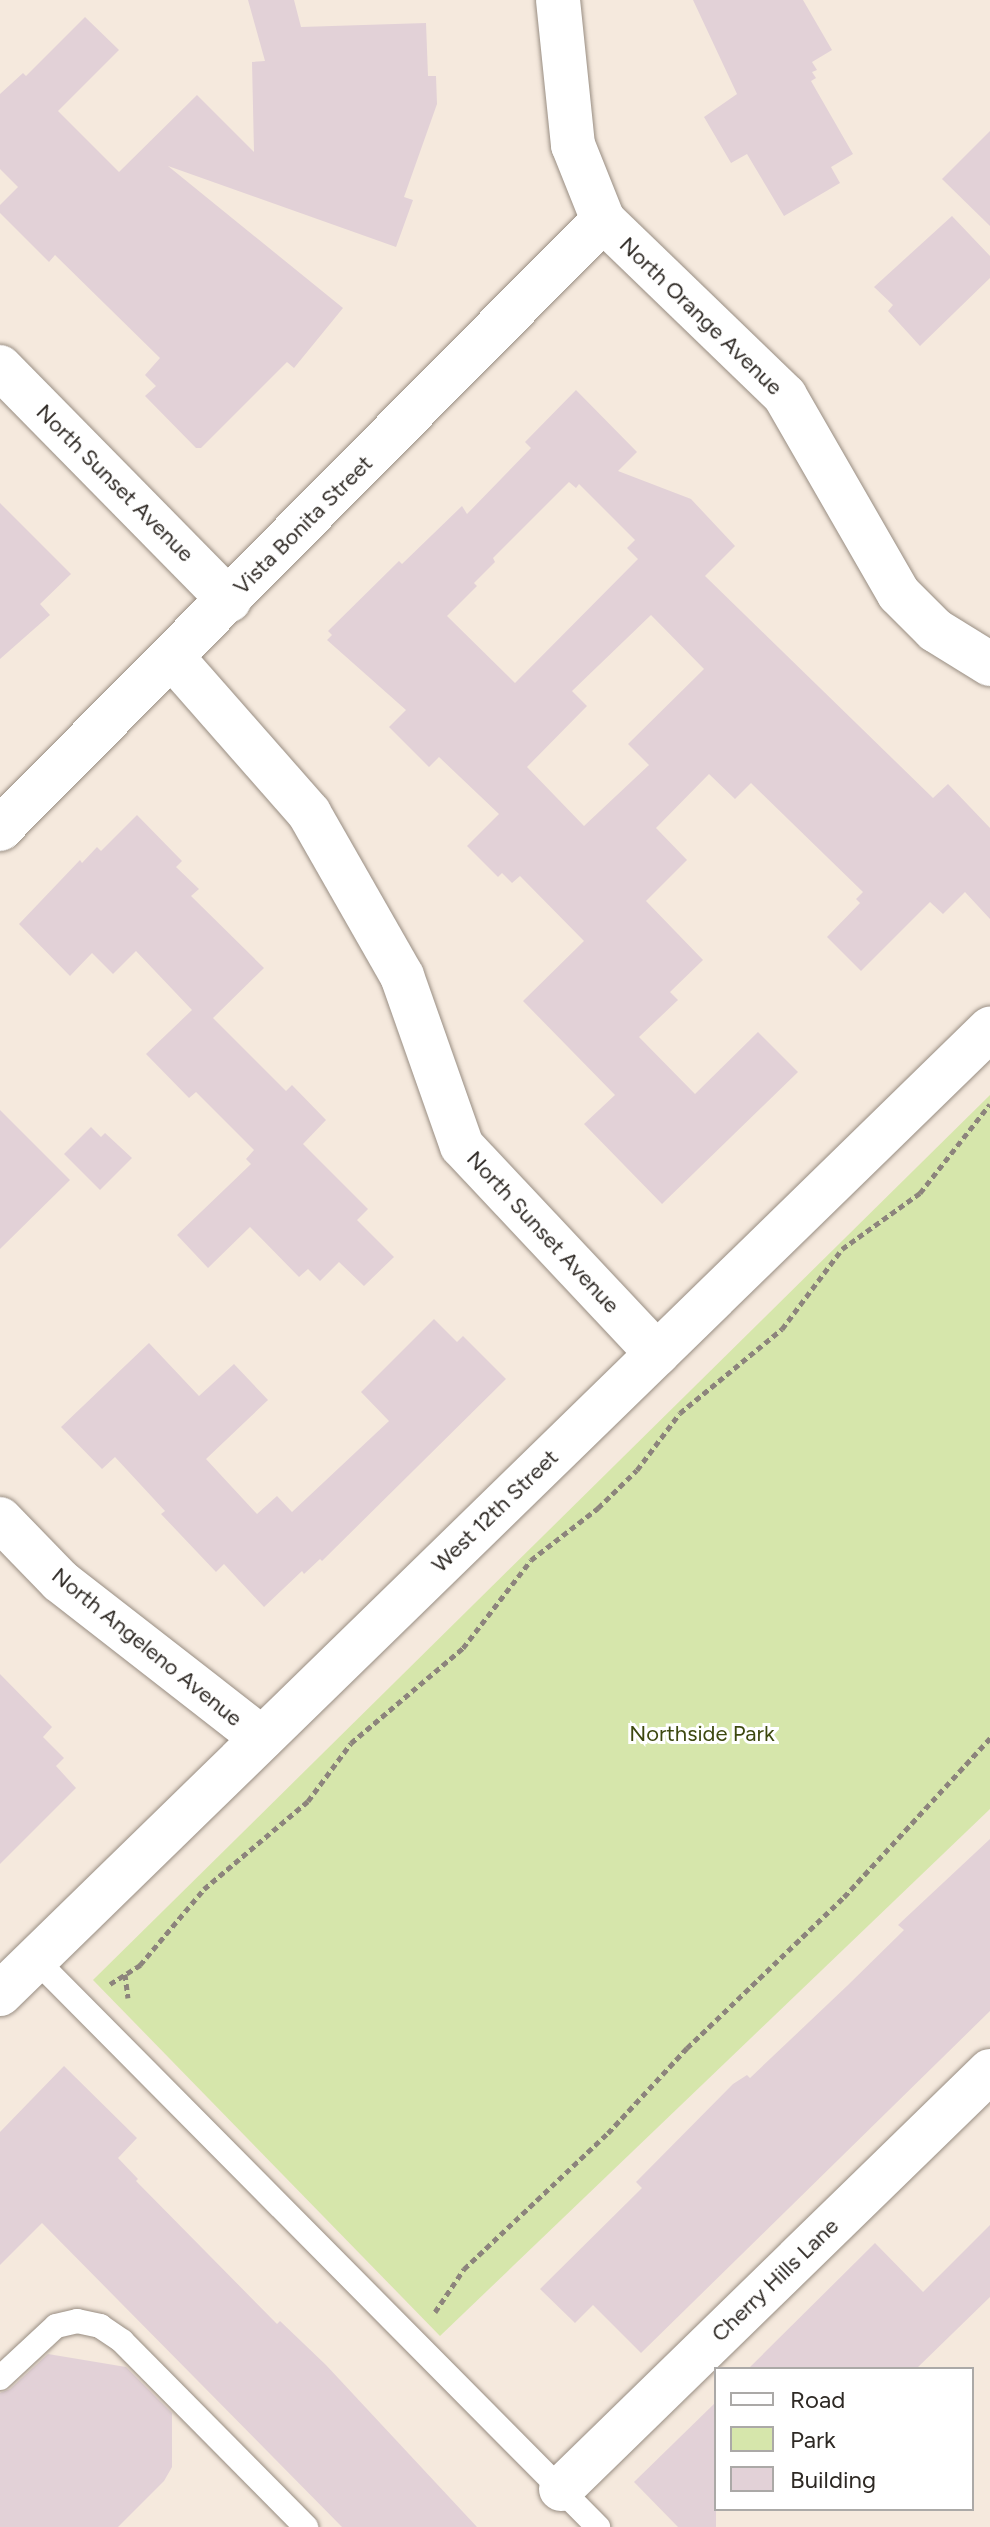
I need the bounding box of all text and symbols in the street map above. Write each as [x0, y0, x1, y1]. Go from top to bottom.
street label: North Orange Avenue [614, 231, 788, 401]
street label: North Sunset Avenue [31, 399, 199, 567]
street label: Vista Bonita Street [228, 450, 378, 600]
street label: North Sunset Avenue [461, 1146, 625, 1318]
street label: West 12th Street [426, 1444, 564, 1578]
street label: North Angeleno Avenue [47, 1562, 247, 1732]
park label: Northside Park [629, 1721, 775, 1747]
street label: Cherry Hills Lane [706, 2213, 844, 2347]
legend [714, 2367, 974, 2511]
text: Road [790, 2385, 845, 2414]
text: Park [790, 2425, 836, 2454]
text: Building [790, 2465, 876, 2494]

